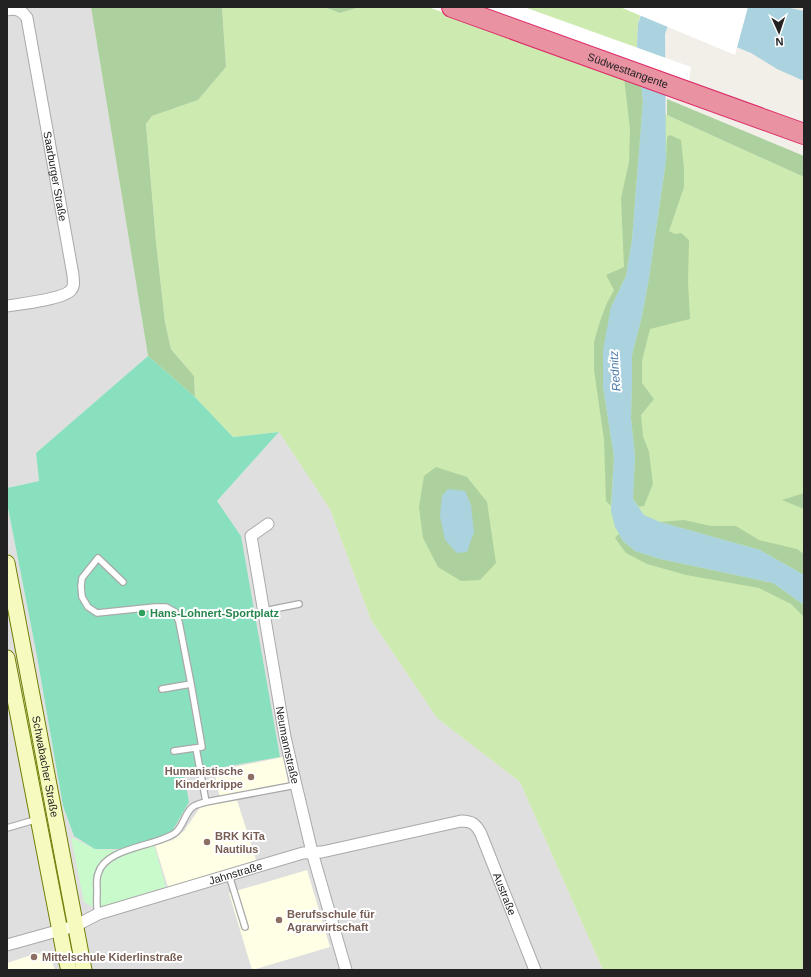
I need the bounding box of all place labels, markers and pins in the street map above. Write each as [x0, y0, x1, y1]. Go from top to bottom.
place label: Hans-Lohnert-Sportplatz [150, 607, 279, 619]
marker: Hans-Lohnert-Sportplatz [137, 608, 147, 618]
place label: Humanistische Kinderkrippe [165, 765, 243, 790]
marker: Humanistische Kinderkrippe [246, 772, 256, 782]
place label: BRK KiTa Nautilus [215, 830, 266, 855]
marker: BRK KiTa Nautilus [202, 837, 212, 847]
place label: Berufsschule für Agrarwirtschaft [287, 908, 375, 933]
marker: Berufsschule für Agrarwirtschaft [274, 915, 284, 925]
place label: Mittelschule Kiderlinstraße [42, 951, 183, 963]
marker: Mittelschule Kiderlinstraße [29, 952, 39, 962]

